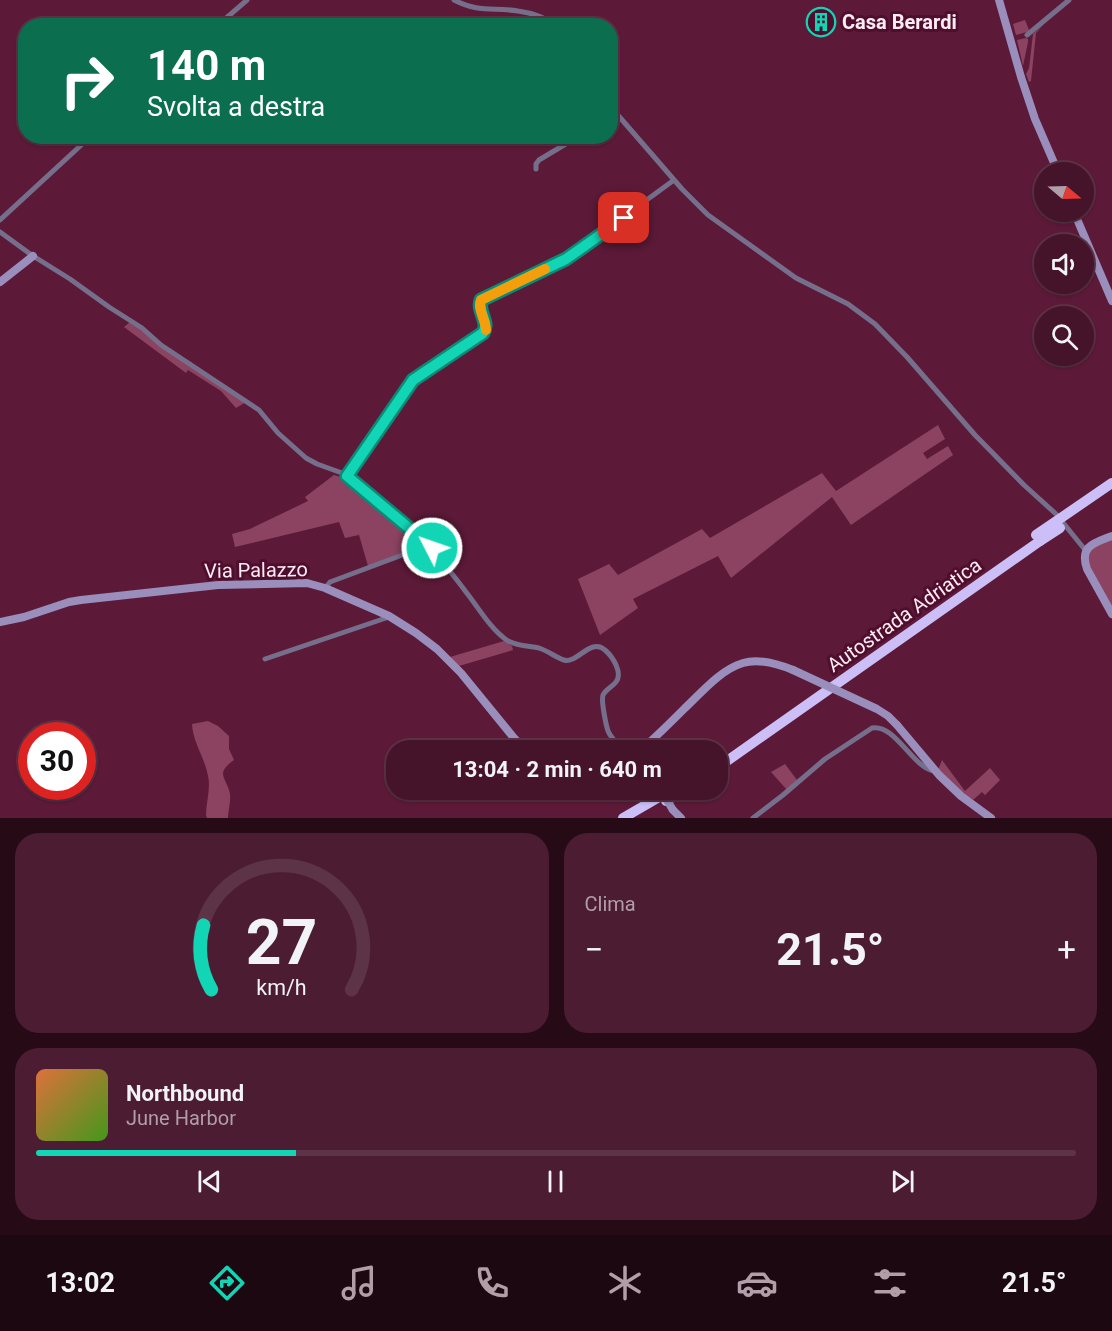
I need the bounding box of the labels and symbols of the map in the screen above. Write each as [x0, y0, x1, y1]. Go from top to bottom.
building icon: Casa Berardi [805, 6, 837, 38]
place label: Casa Berardi [842, 10, 957, 34]
north arrow [1034, 162, 1094, 222]
pin [598, 192, 649, 243]
position arrow [400, 516, 464, 580]
street label: Autostrada Adriatica [822, 553, 986, 677]
street label: Via Palazzo [204, 557, 308, 583]
speed limit sign: 30 [18, 722, 96, 800]

